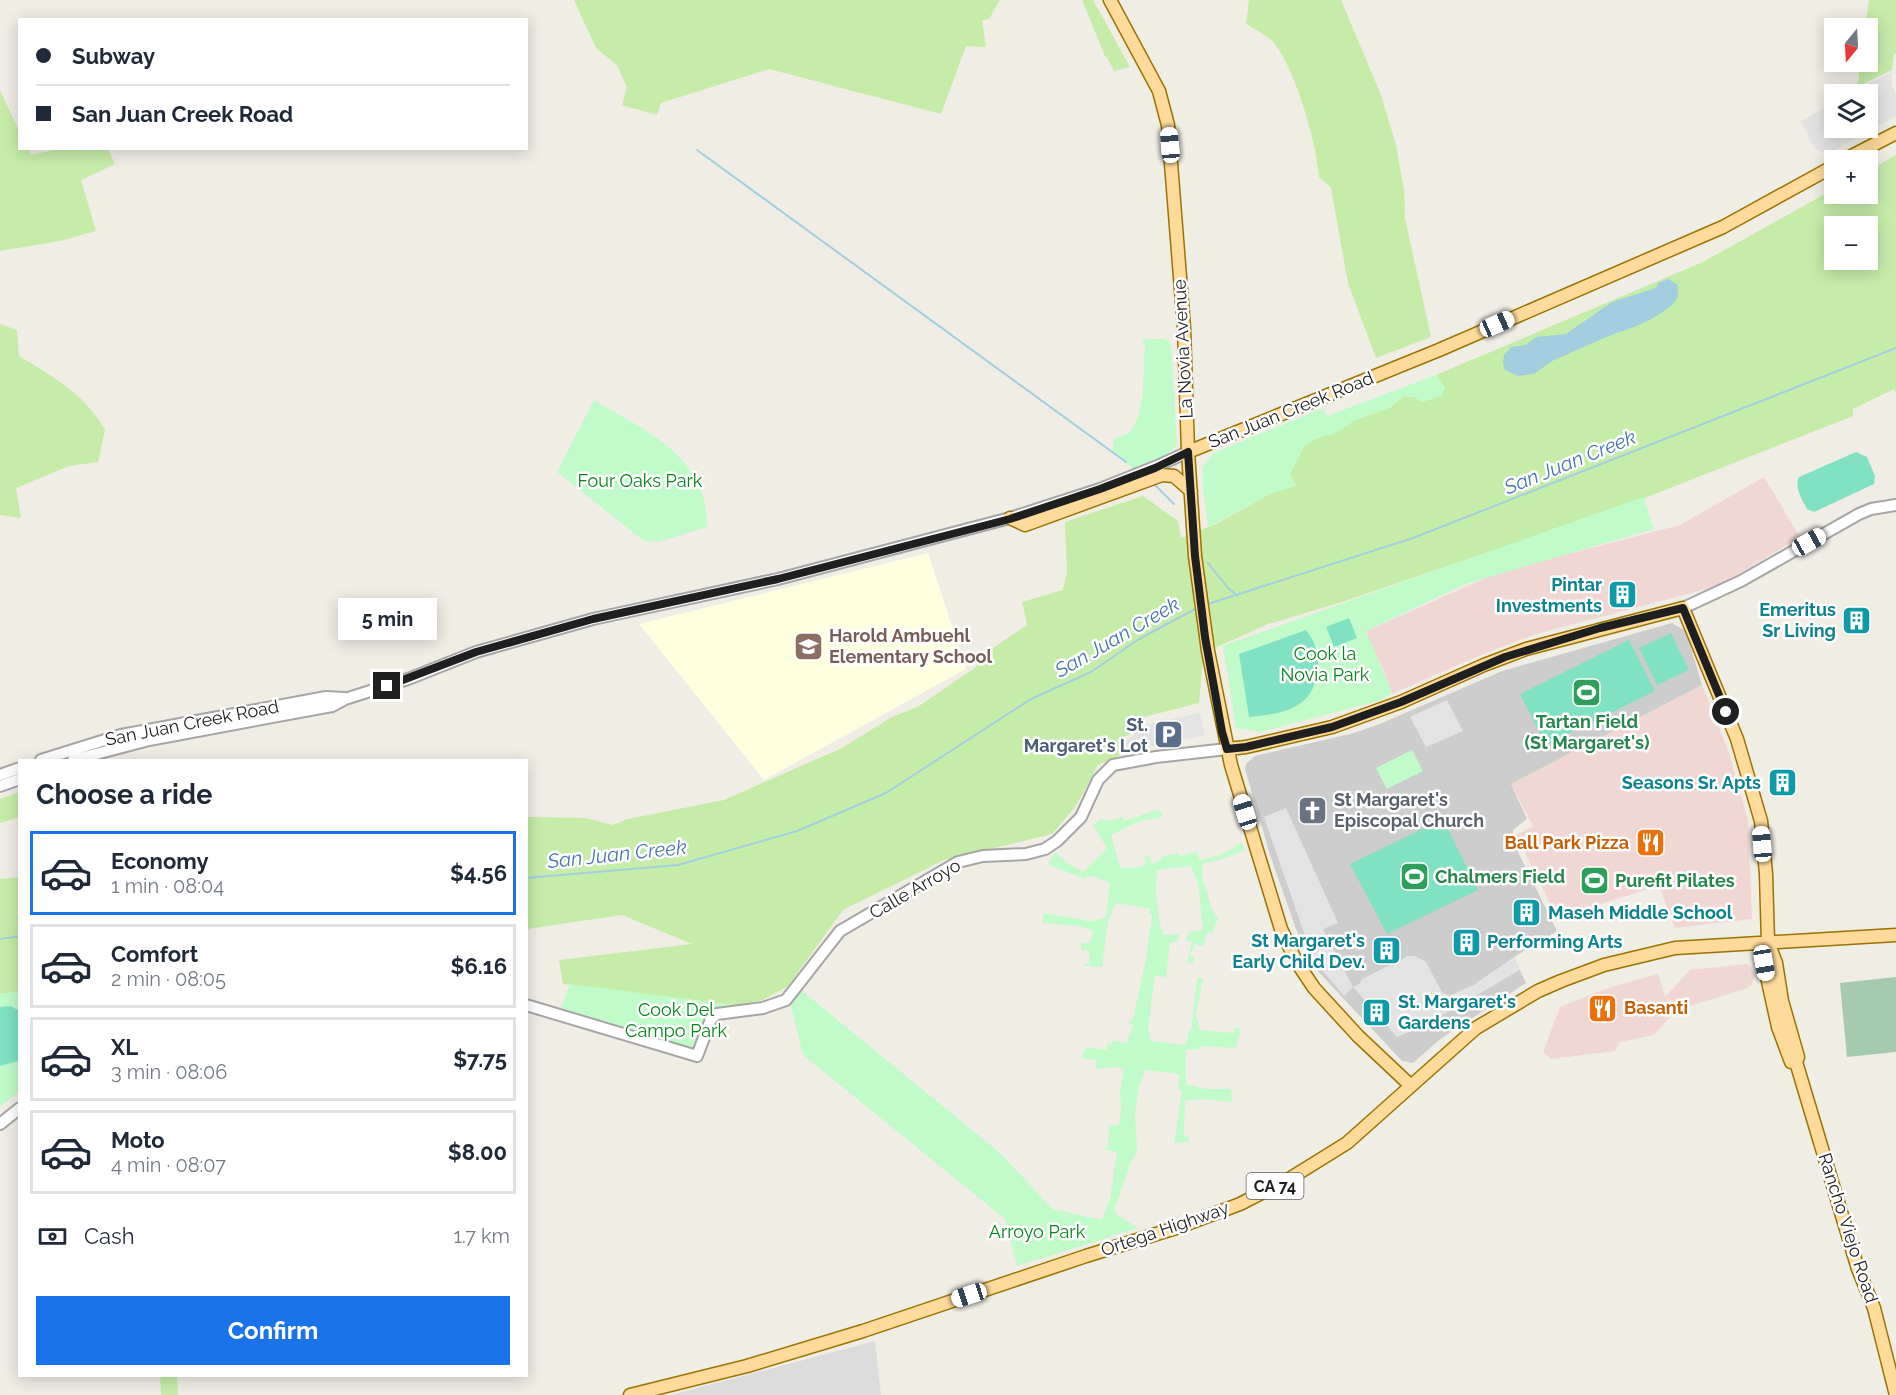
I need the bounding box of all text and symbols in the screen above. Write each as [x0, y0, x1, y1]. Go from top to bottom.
north arrow [1824, 18, 1878, 72]
map controls [1824, 18, 1878, 270]
text: Subway [72, 43, 155, 69]
button: layers [1824, 84, 1878, 138]
text: San Juan Creek Road [72, 101, 293, 127]
car [1159, 126, 1181, 164]
button: + [1824, 150, 1878, 204]
button: − [1824, 216, 1878, 270]
street label: La Novia Avenue [1168, 278, 1197, 419]
car [1477, 308, 1517, 340]
street label: San Juan Creek Road [1205, 367, 1376, 452]
water label: San Juan Creek [1500, 425, 1640, 500]
park label: Four Oaks Park [578, 470, 703, 491]
car [1789, 525, 1829, 559]
place label: Pintar Investments [1496, 574, 1602, 616]
building icon: Pintar Investments [1607, 579, 1639, 611]
water label: San Juan Creek [1050, 592, 1184, 683]
callout: 5 min [338, 599, 436, 641]
place label: Emeritus Sr Living [1759, 599, 1836, 641]
building icon: Emeritus Sr Living [1841, 604, 1873, 636]
text: 5 min [362, 607, 413, 631]
place label: Harold Ambuehl Elementary School [829, 625, 993, 667]
school or university icon: Harold Ambuehl Elementary School [792, 630, 824, 662]
park label: Cook la Novia Park [1281, 643, 1370, 685]
route end [373, 672, 400, 699]
sports icon: Tartan Field (St Margaret's) [1571, 677, 1603, 709]
street label: San Juan Creek Road [103, 695, 280, 750]
route start [1712, 698, 1739, 725]
place label: Tartan Field (St Margaret's) [1525, 711, 1649, 753]
place label: St. Margaret's Lot [1024, 714, 1148, 756]
parking icon: St. Margaret's Lot [1153, 719, 1185, 751]
building icon: Seasons Sr. Apts [1766, 767, 1798, 799]
place label: Seasons Sr. Apts [1622, 772, 1761, 793]
text: Choose a ride [36, 779, 212, 810]
place label: St Margaret's Episcopal Church [1334, 789, 1484, 831]
car [1231, 792, 1259, 832]
church icon: St Margaret's Episcopal Church [1297, 794, 1329, 826]
car [1751, 825, 1773, 863]
restaurant icon: Ball Park Pizza [1634, 827, 1666, 859]
place label: Ball Park Pizza [1505, 832, 1629, 853]
water label: San Juan Creek [545, 835, 688, 873]
icon: car [39, 846, 93, 900]
text: Economy [111, 848, 209, 874]
street label: Calle Arroyo [866, 854, 964, 923]
text: $4.56 [450, 860, 507, 886]
sports icon: Chalmers Field [1398, 861, 1430, 893]
sports icon: Purefit Pilates [1578, 865, 1610, 897]
place label: Chalmers Field [1435, 866, 1565, 887]
place label: Purefit Pilates [1615, 870, 1735, 891]
text: 1 min · 08:04 [111, 874, 224, 898]
building icon: Maseh Middle School [1511, 897, 1543, 929]
place label: Maseh Middle School [1548, 902, 1733, 923]
building icon: Performing Arts [1450, 926, 1482, 958]
place label: St Margaret's Early Child Dev. [1232, 930, 1365, 972]
place label: Performing Arts [1487, 931, 1623, 952]
building icon: St Margaret's Early Child Dev. [1370, 935, 1402, 967]
icon: car [39, 939, 93, 993]
text: Comfort [111, 941, 198, 967]
car [1752, 944, 1776, 982]
text: $6.16 [451, 953, 507, 979]
text: 2 min · 08:05 [111, 967, 226, 991]
place label: St. Margaret's Gardens [1398, 991, 1516, 1033]
restaurant icon: Basanti [1587, 992, 1619, 1024]
building icon: St. Margaret's Gardens [1361, 996, 1393, 1028]
place label: Basanti [1624, 997, 1688, 1018]
park label: Cook Del Campo Park [625, 999, 727, 1041]
icon: car [39, 1032, 93, 1086]
text: XL [111, 1034, 138, 1060]
text: $7.75 [453, 1046, 507, 1072]
text: 3 min · 08:06 [111, 1060, 227, 1084]
icon: car [39, 1125, 93, 1179]
text: Moto [111, 1127, 165, 1153]
text: $8.00 [448, 1139, 507, 1165]
street label: Rancho Viejo Road [1814, 1150, 1883, 1305]
text: 4 min · 08:07 [111, 1153, 226, 1177]
road number: CA 74 [1246, 1173, 1304, 1199]
street label: Ortega Highway [1098, 1197, 1232, 1260]
icon: cash [36, 1220, 69, 1253]
park label: Arroyo Park [989, 1221, 1086, 1242]
text: Cash [84, 1223, 135, 1249]
text: 1.7 km [453, 1224, 510, 1248]
car [949, 1281, 989, 1309]
button: Confirm [36, 1296, 510, 1365]

